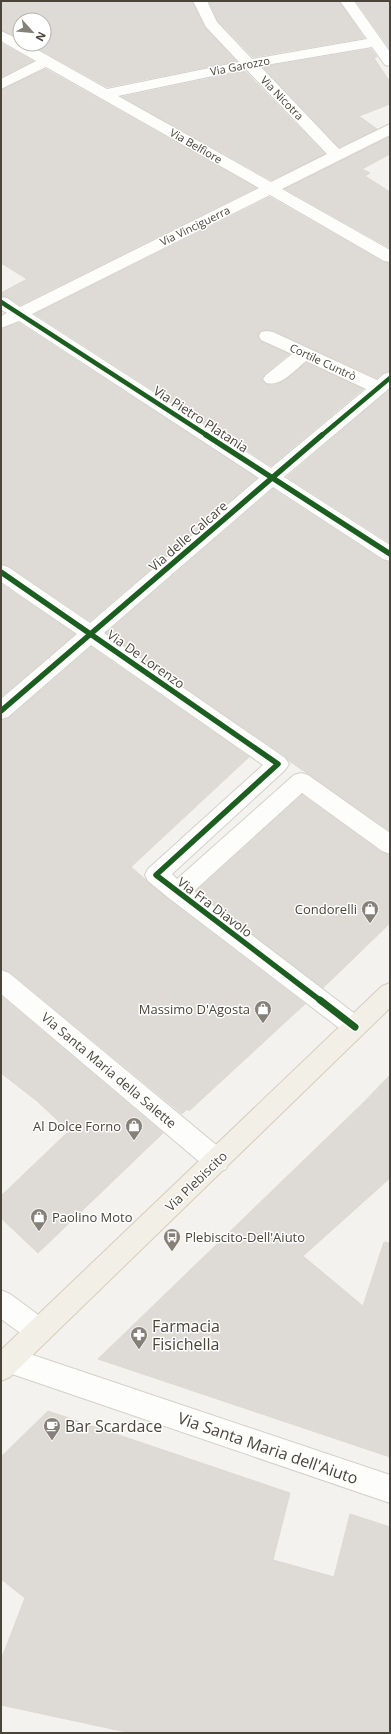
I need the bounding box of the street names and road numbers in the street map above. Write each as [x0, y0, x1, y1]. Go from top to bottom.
street label: Via Garozzo [209, 52, 271, 79]
street label: Via Nicotra [258, 72, 307, 123]
street label: Via Belfiore [167, 125, 225, 167]
street label: Via Vinciguerra [157, 202, 232, 249]
street label: Cortile Cuntrò [287, 340, 359, 384]
street label: Via Pietro Platania [150, 382, 252, 456]
street label: Via delle Calcare [145, 497, 231, 575]
street label: Via De Lorenzo [104, 626, 189, 693]
street label: Via Fra Diavolo [174, 873, 256, 941]
street label: Via Santa Maria della Salette [38, 1008, 180, 1132]
street label: Via Plebiscito [161, 1147, 231, 1215]
street label: Via Santa Maria dell'Aiuto [175, 1407, 361, 1489]

